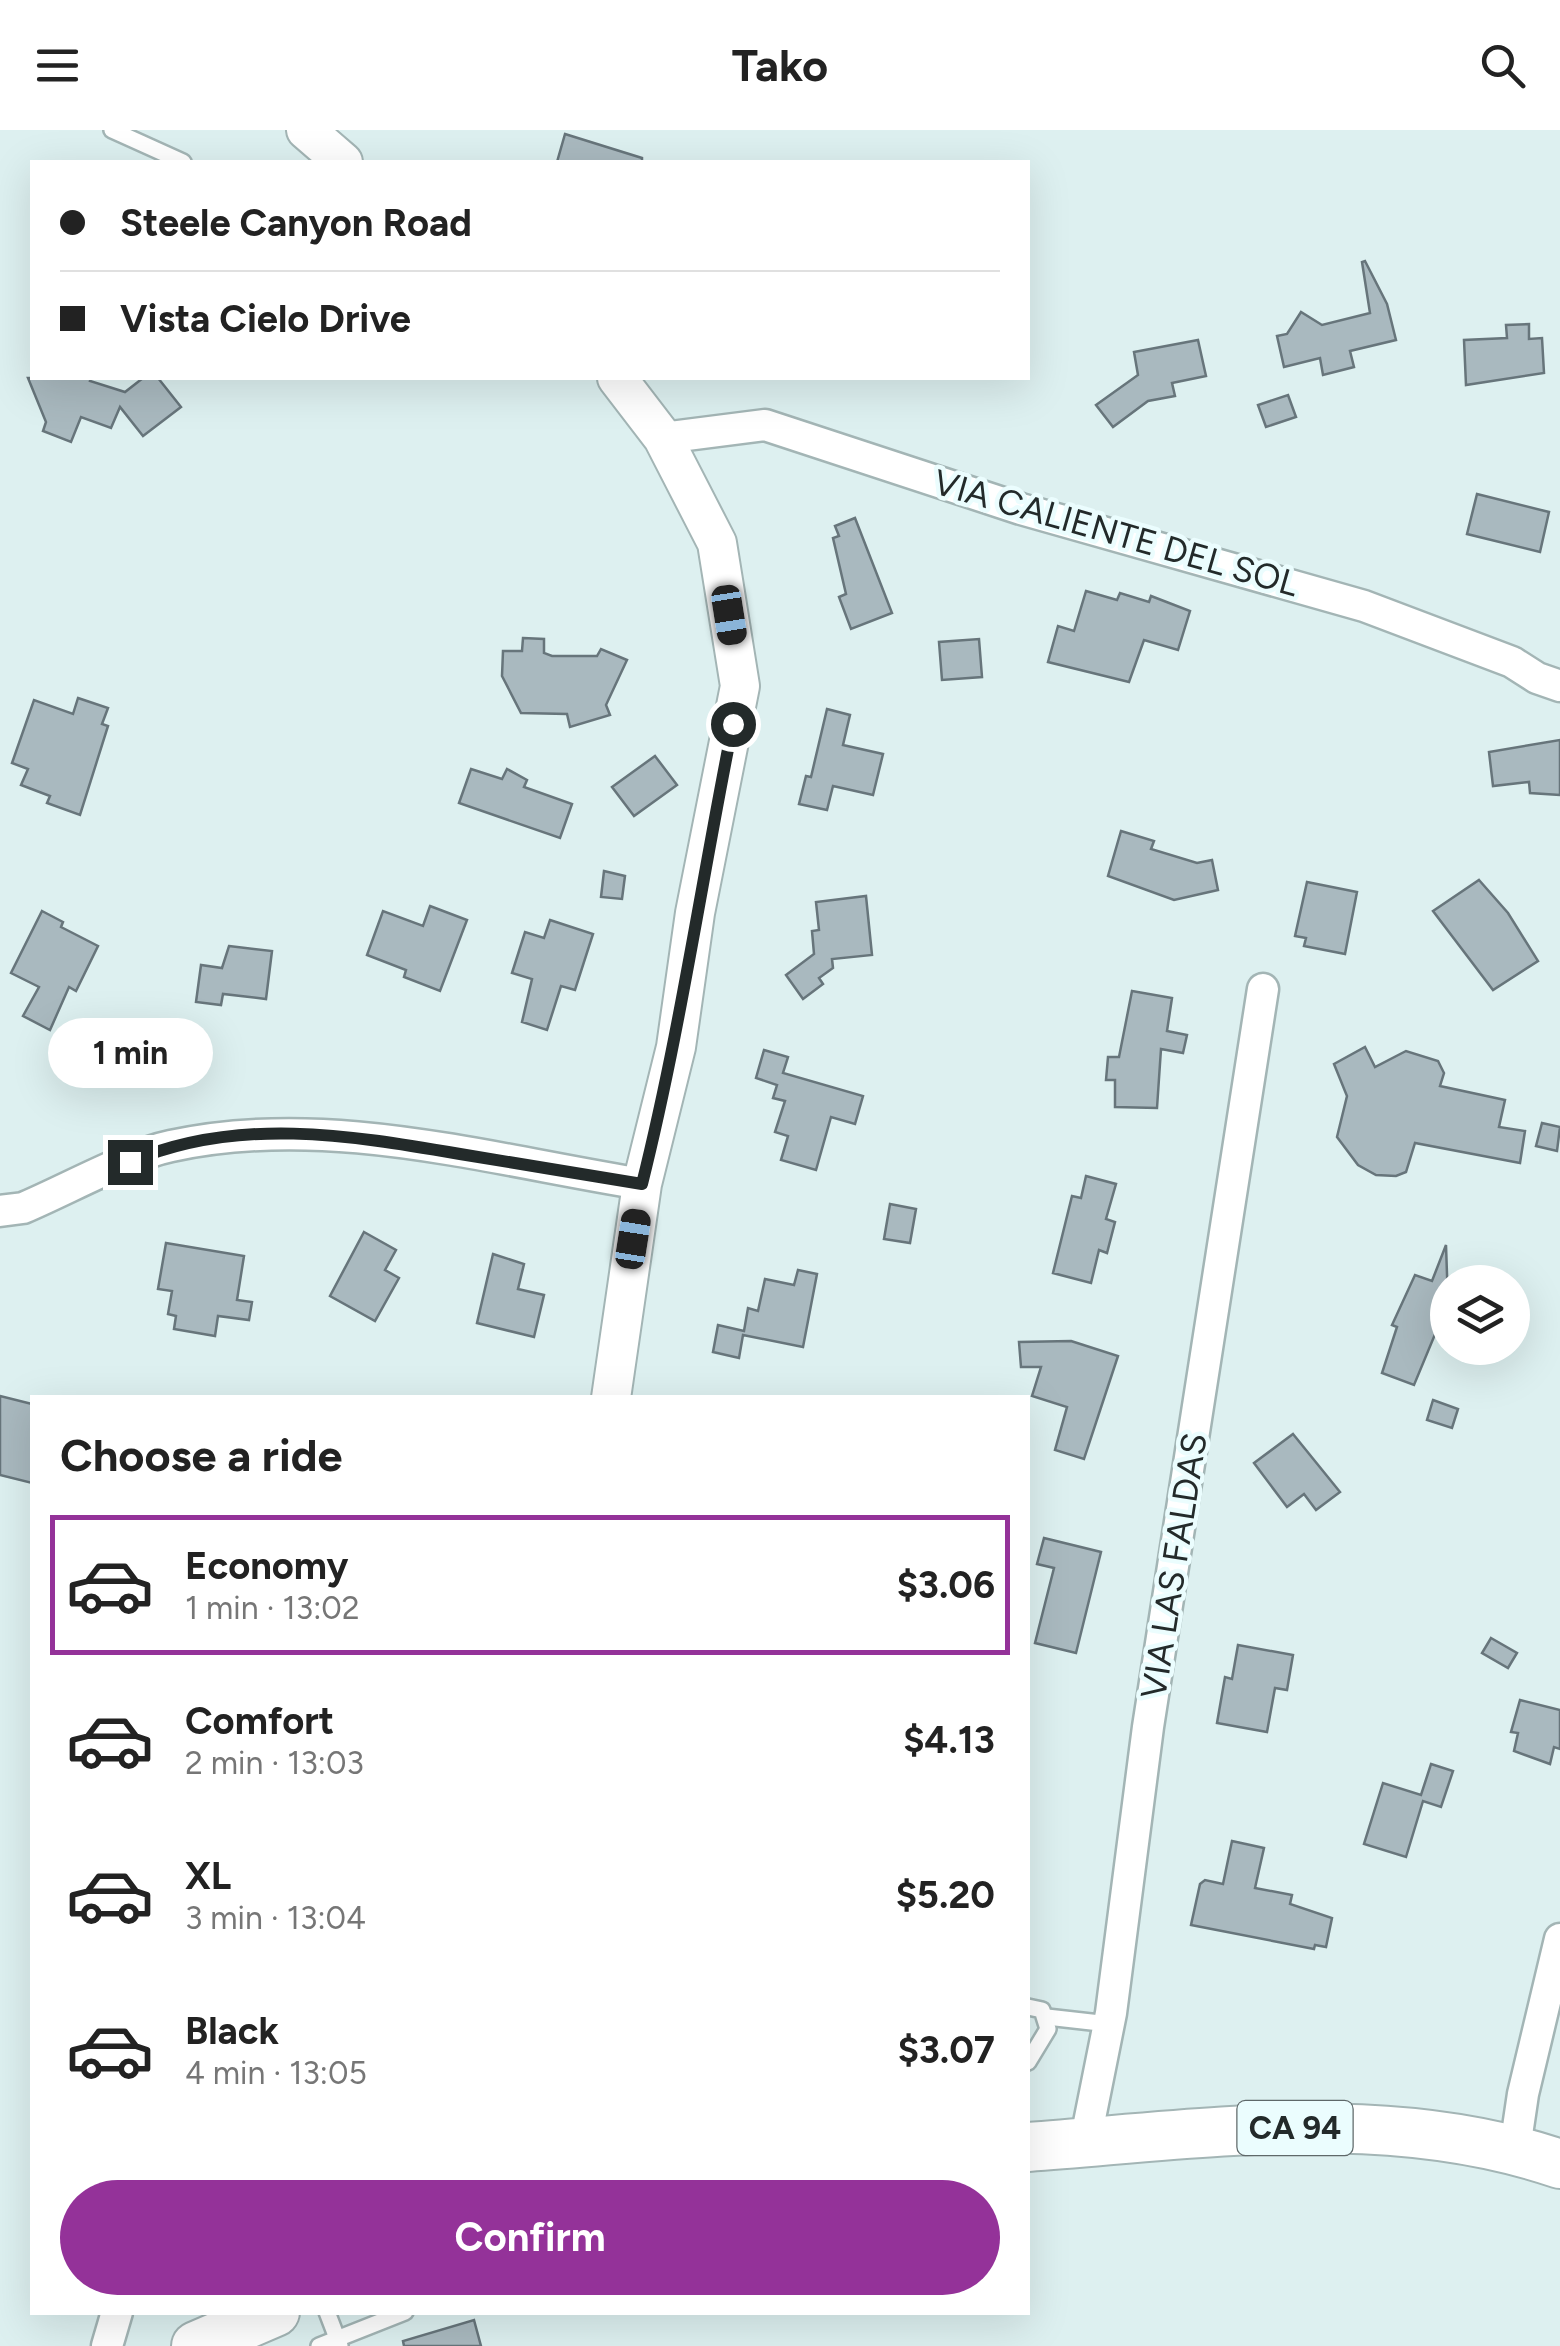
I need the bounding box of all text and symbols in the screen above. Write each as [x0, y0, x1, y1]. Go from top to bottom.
icon: menu [30, 38, 85, 93]
text: Tako [732, 38, 828, 92]
icon: search [1475, 38, 1530, 93]
text: Steele Canyon Road [120, 200, 472, 246]
text: Vista Cielo Drive [120, 296, 411, 342]
street label: VIA CALIENTE DEL SOL [929, 461, 1303, 605]
car [709, 583, 749, 647]
route start [711, 702, 756, 747]
callout: 1 min [48, 1017, 212, 1087]
text: 1 min [93, 1034, 168, 1072]
route end [108, 1140, 153, 1185]
car [613, 1207, 653, 1271]
map controls [1430, 1265, 1530, 1365]
button: layers [1430, 1265, 1530, 1365]
text: Choose a ride [60, 1428, 342, 1482]
street label: VIA LAS FALDAS [1132, 1430, 1216, 1702]
icon: car [65, 1540, 155, 1630]
text: Economy [185, 1543, 348, 1589]
text: $3.06 [897, 1562, 995, 1608]
text: 1 min · 13:02 [185, 1589, 360, 1627]
icon: car [65, 1695, 155, 1785]
text: Comfort [185, 1698, 334, 1744]
text: $4.13 [903, 1717, 995, 1763]
text: 2 min · 13:03 [185, 1744, 364, 1782]
icon: car [65, 1850, 155, 1940]
text: XL [185, 1853, 231, 1899]
text: $5.20 [896, 1872, 995, 1918]
text: 3 min · 13:04 [185, 1899, 366, 1937]
icon: car [65, 2005, 155, 2095]
text: Black [185, 2008, 279, 2054]
text: $3.07 [898, 2027, 995, 2073]
text: 4 min · 13:05 [185, 2054, 367, 2092]
road number: CA 94 [1238, 2101, 1352, 2155]
button: Confirm [60, 2180, 1000, 2295]

